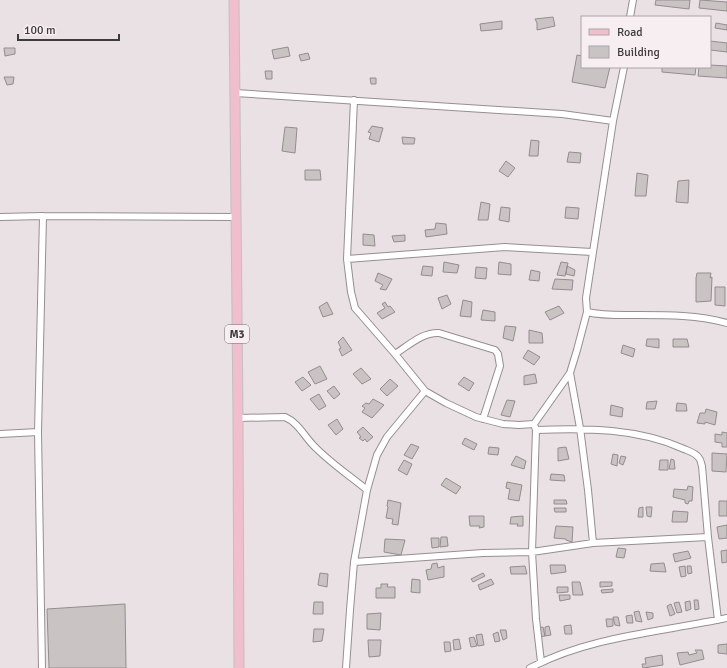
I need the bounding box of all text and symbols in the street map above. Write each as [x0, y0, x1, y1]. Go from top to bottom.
scale bar [18, 16, 119, 42]
legend [581, 16, 711, 68]
text: 100 m [24, 23, 56, 38]
text: Road [617, 25, 643, 40]
text: Building [617, 45, 660, 60]
road number: M3 [225, 325, 249, 343]

